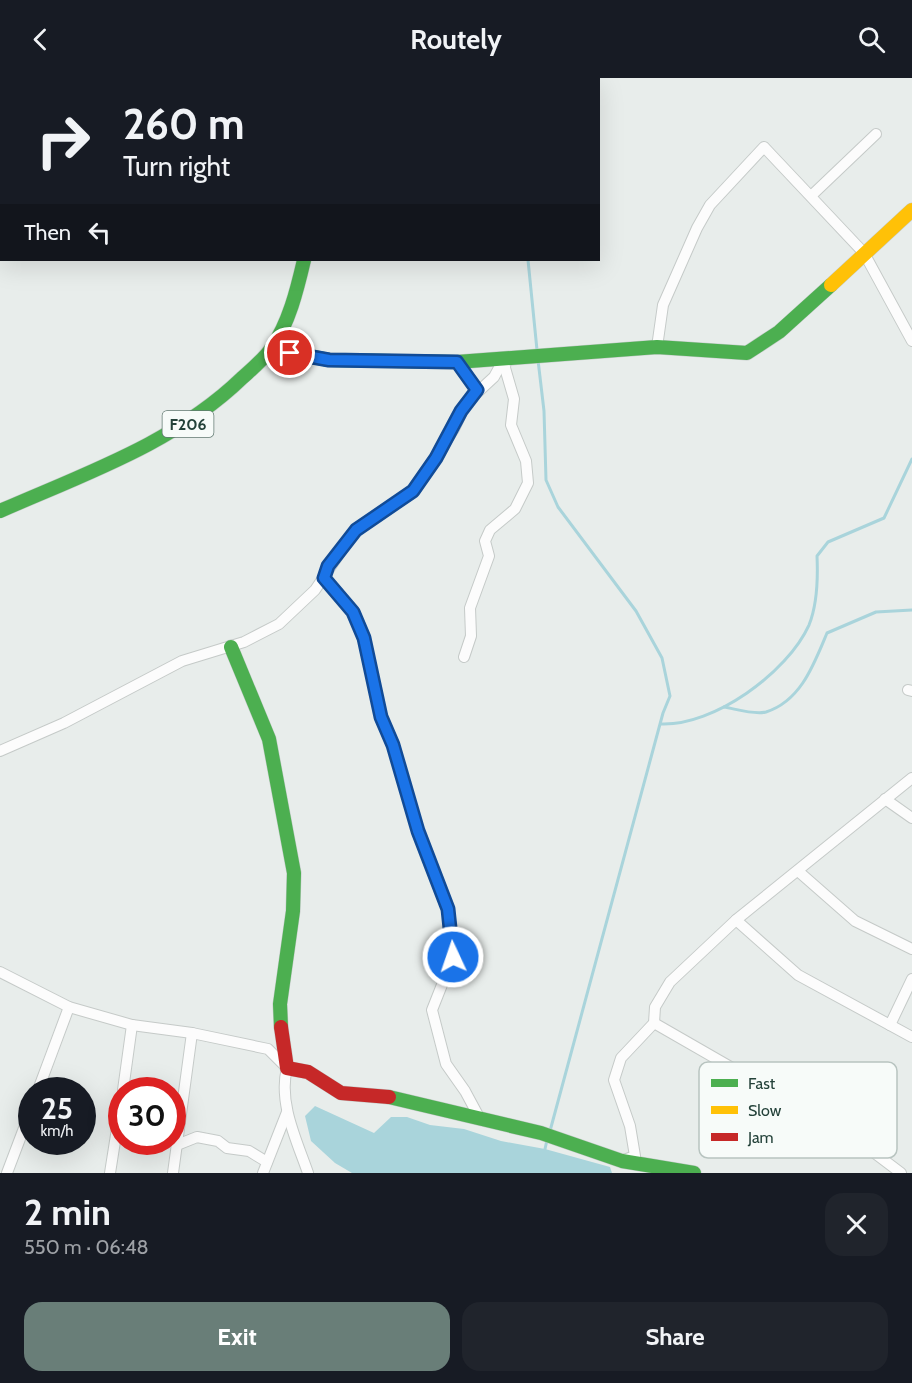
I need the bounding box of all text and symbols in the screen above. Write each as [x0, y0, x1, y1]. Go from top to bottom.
icon: back [24, 23, 57, 56]
text: Routely [410, 23, 502, 56]
icon: search [855, 23, 888, 56]
text: 260 m [123, 98, 244, 150]
icon: right [24, 102, 102, 180]
text: Turn right [123, 150, 230, 183]
icon: left [83, 216, 116, 249]
text: Then [24, 219, 71, 246]
pin [264, 327, 315, 378]
icon: arrive [273, 336, 306, 369]
road number: F206 [162, 411, 213, 437]
position arrow [421, 925, 485, 989]
legend [699, 1062, 897, 1158]
text: Fast [748, 1074, 776, 1093]
speed limit sign: 30 [108, 1077, 186, 1155]
text: 25 [41, 1090, 73, 1127]
text: Slow [748, 1101, 782, 1120]
text: km/h [41, 1122, 73, 1140]
text: Jam [747, 1128, 774, 1147]
text: 2 min [24, 1190, 111, 1234]
button: close [825, 1193, 888, 1256]
text: 550 m · 06:48 [24, 1235, 149, 1259]
button: Exit [24, 1302, 450, 1371]
button: Share [462, 1302, 888, 1371]

